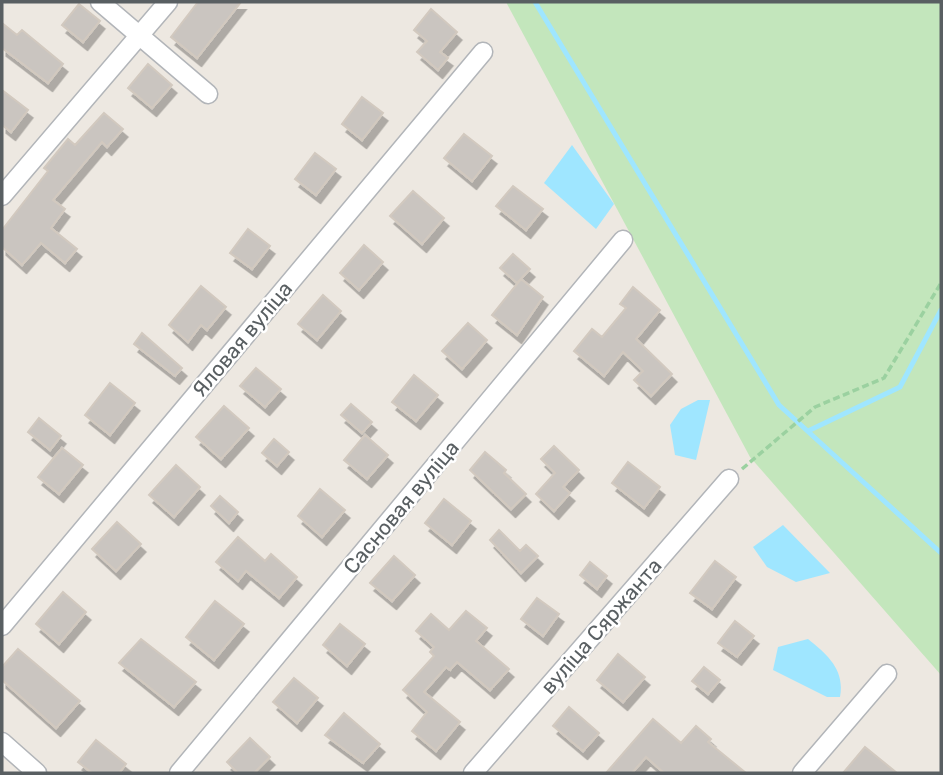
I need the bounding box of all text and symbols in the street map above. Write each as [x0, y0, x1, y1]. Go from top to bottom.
street label: Яловая вуліца [187, 276, 297, 402]
street label: Сасновая вуліца [338, 435, 464, 579]
street label: вуліца Сяржанта [535, 553, 667, 699]

